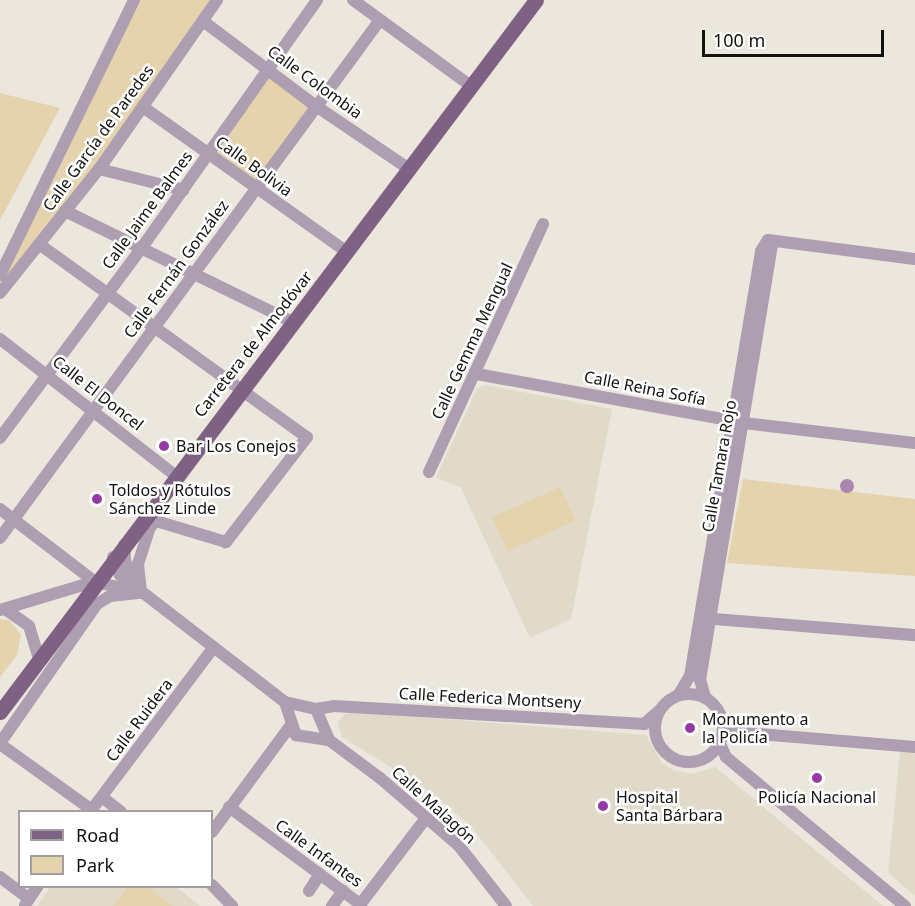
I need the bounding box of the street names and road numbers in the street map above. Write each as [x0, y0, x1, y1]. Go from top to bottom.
street label: Calle Colombia [264, 41, 366, 123]
street label: Calle García de Paredes [39, 61, 157, 215]
street label: Calle Bolivia [212, 132, 296, 200]
street label: Calle Jaime Balmes [98, 147, 196, 273]
street label: Calle Fernán González [120, 196, 232, 342]
street label: Calle Gemma Mengual [427, 260, 517, 422]
street label: Carretera de Almodóvar [190, 267, 316, 421]
street label: Calle El Doncel [49, 352, 147, 434]
street label: Calle Reina Sofía [582, 367, 708, 409]
street label: Calle Tamara Rojo [698, 398, 740, 534]
street label: Calle Ruidera [102, 675, 176, 765]
street label: Calle Federica Montseny [398, 684, 582, 712]
street label: Calle Malagón [388, 762, 480, 848]
street label: Calle Infantes [272, 815, 366, 891]

